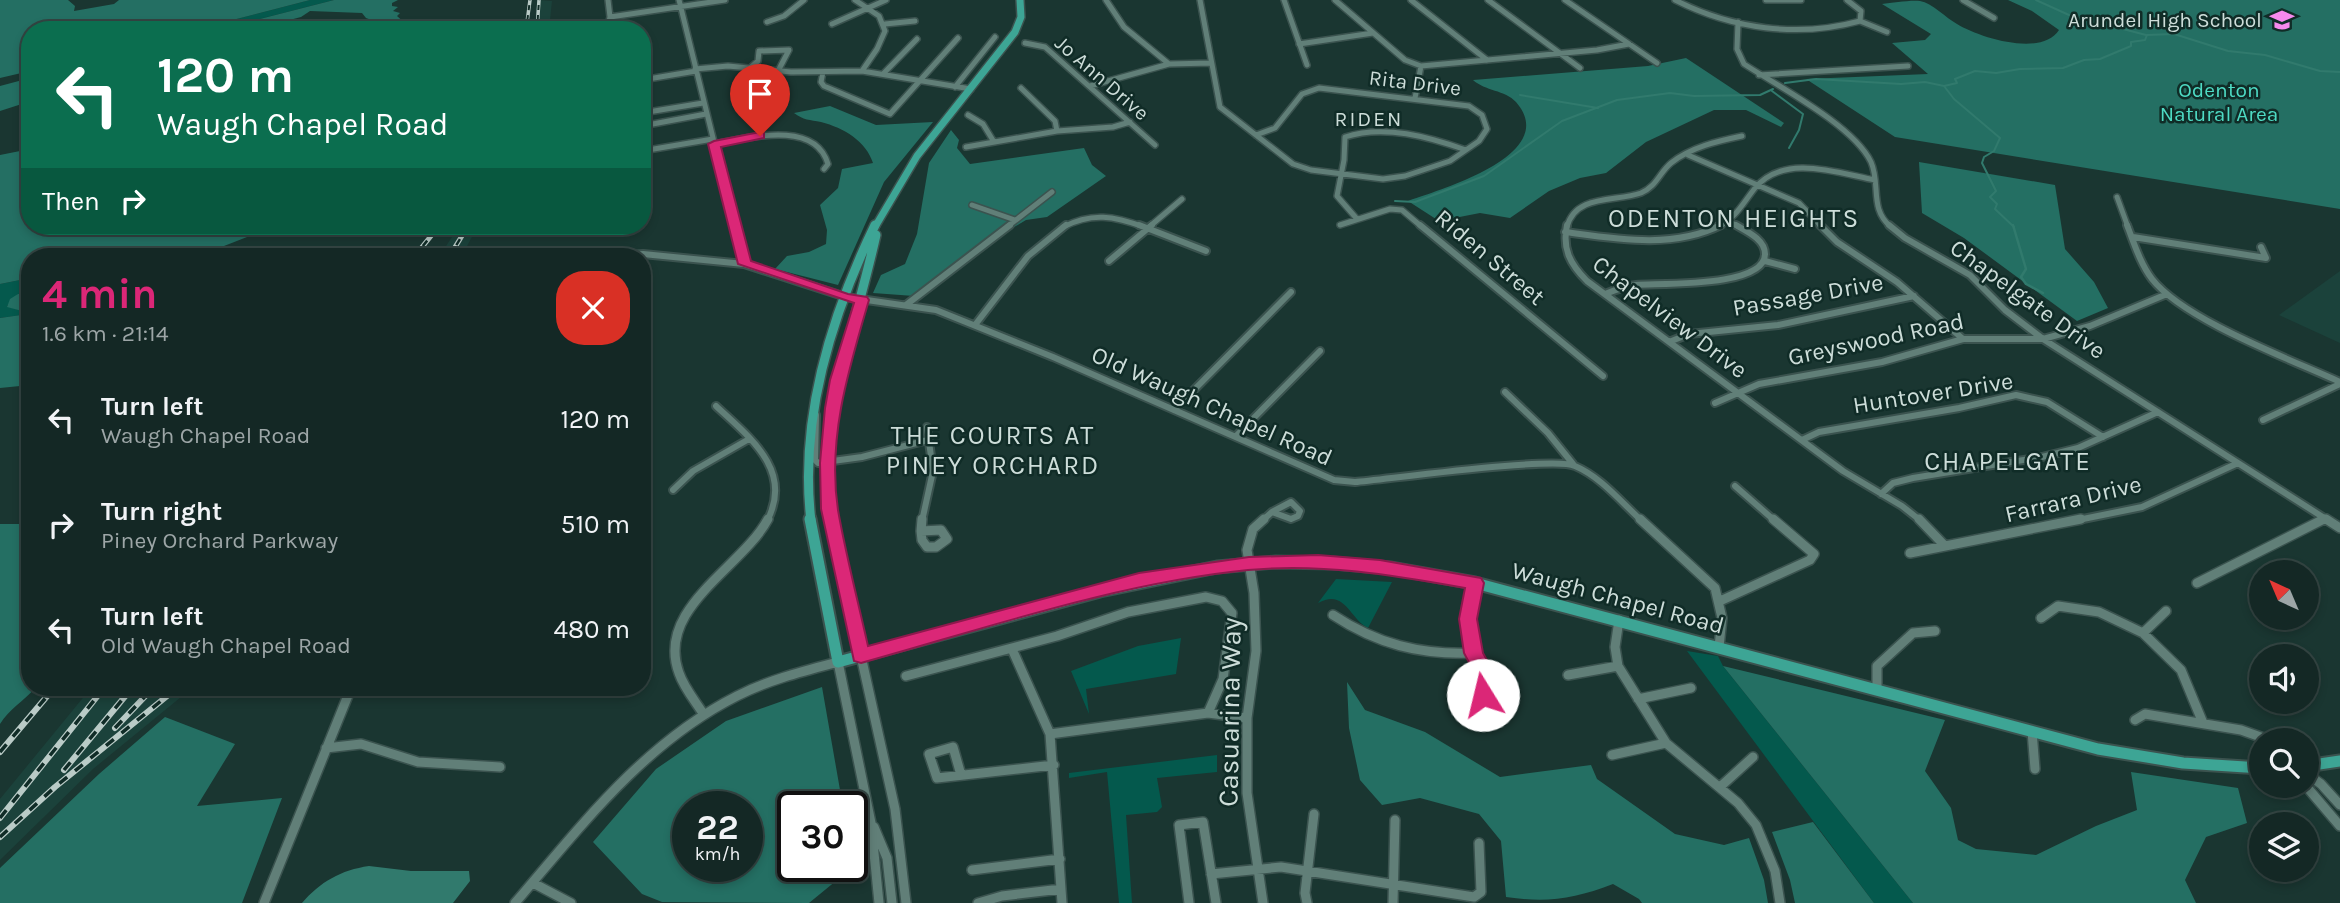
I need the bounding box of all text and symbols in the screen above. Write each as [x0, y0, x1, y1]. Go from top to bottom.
school or university icon: Arundel High School [2268, 6, 2296, 34]
place label: Arundel High School [2068, 8, 2262, 32]
street label: Jo Ann Drive [1050, 31, 1154, 125]
text: 120 m [157, 47, 294, 104]
icon: left [42, 49, 133, 140]
pin [730, 64, 790, 136]
street label: Rita Drive [1368, 65, 1462, 101]
icon: arrive [741, 75, 779, 113]
park label: Odenton Natural Area [2160, 78, 2278, 126]
text: Waugh Chapel Road [157, 106, 448, 143]
district label: RIDEN [1335, 107, 1403, 131]
icon: right [114, 182, 152, 220]
text: Then [42, 186, 100, 217]
street label: Riden Street [1429, 203, 1551, 311]
district label: ODENTON HEIGHTS [1608, 203, 1860, 234]
street label: Chapelgate Drive [1945, 233, 2111, 365]
street label: Chapelview Drive [1587, 250, 1753, 384]
street label: Passage Drive [1730, 268, 1886, 322]
text: 4 min [42, 269, 157, 319]
button: close [556, 271, 630, 345]
street label: Greyswood Road [1786, 307, 1966, 371]
text: 1.6 km · 21:14 [42, 320, 169, 347]
street label: Old Waugh Chapel Road [1087, 340, 1337, 472]
street label: Huntover Drive [1851, 366, 2015, 420]
text: Turn left [101, 391, 203, 422]
icon: left [42, 401, 80, 439]
text: 120 m [560, 404, 630, 435]
district label: THE COURTS AT PINEY ORCHARD [886, 420, 1100, 481]
text: Waugh Chapel Road [101, 422, 310, 449]
district label: CHAPELGATE [1924, 446, 2092, 477]
street label: Farrara Drive [2002, 470, 2144, 528]
text: Turn right [101, 496, 222, 527]
icon: right [42, 506, 80, 544]
text: 510 m [561, 509, 630, 540]
text: Piney Orchard Parkway [101, 527, 338, 554]
street label: Waugh Chapel Road [1509, 556, 1727, 640]
north arrow [2249, 560, 2319, 630]
map controls [2249, 560, 2319, 882]
text: Turn left [101, 601, 203, 632]
icon: left [42, 611, 80, 649]
text: 480 m [554, 614, 630, 645]
street label: Casuarina Way [1211, 617, 1248, 807]
text: Old Waugh Chapel Road [101, 632, 351, 659]
button: sound [2249, 644, 2319, 714]
position arrow [1446, 658, 1520, 732]
button: search [2249, 728, 2319, 798]
speed limit sign: 30 [777, 791, 868, 882]
text: 22 [696, 807, 739, 848]
button: layers [2249, 812, 2319, 882]
text: km/h [695, 843, 740, 865]

